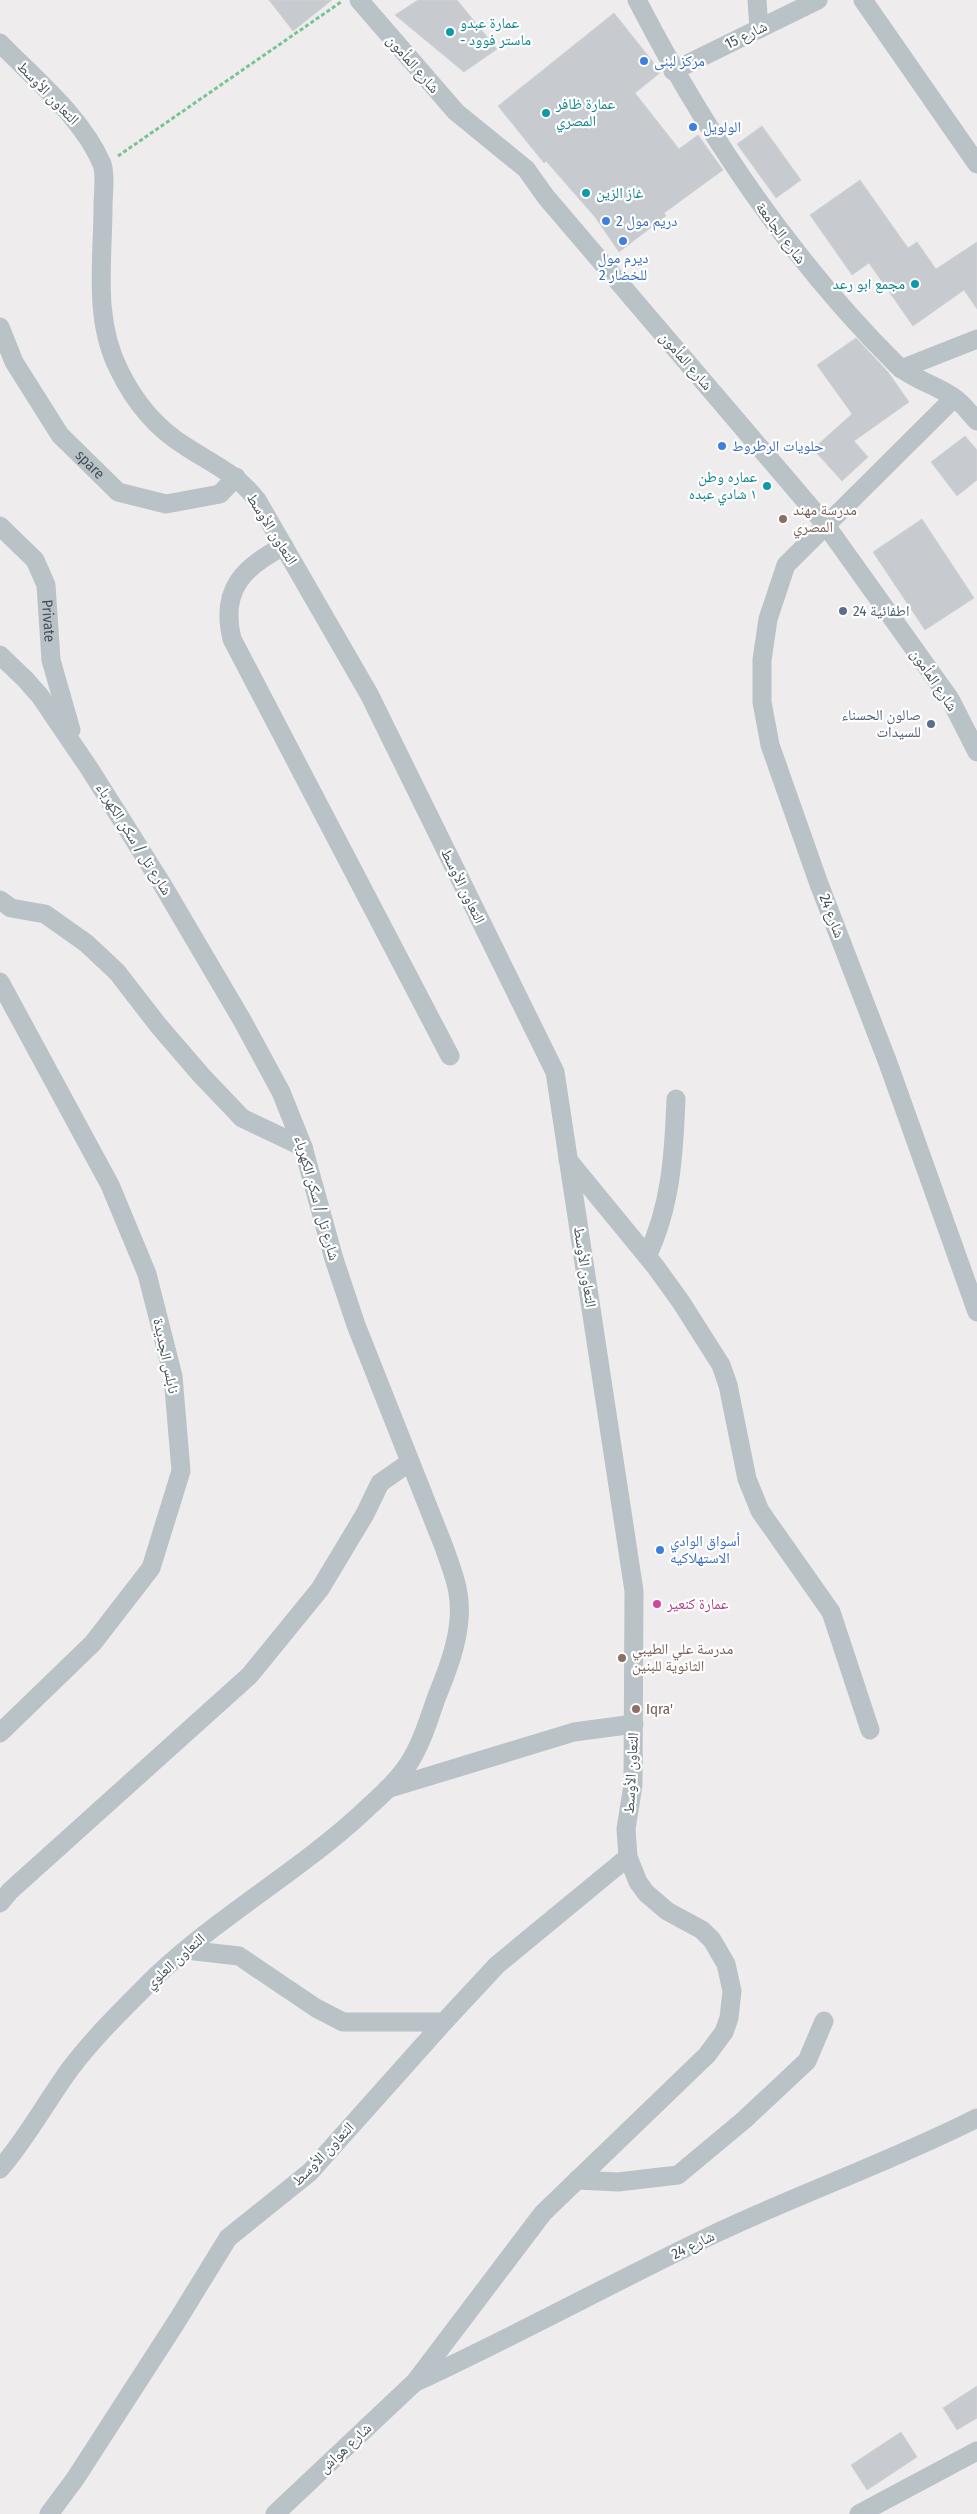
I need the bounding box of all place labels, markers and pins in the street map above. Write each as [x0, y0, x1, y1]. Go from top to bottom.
place label: عمارة عبدو - ماستر فوود [460, 14, 531, 49]
marker: عمارة عبدو - ماستر فوود [444, 26, 456, 38]
place label: مركز لبنى [654, 52, 705, 71]
marker: مركز لبنى [638, 55, 650, 67]
place label: عمارة ظافر المصري [555, 95, 615, 133]
marker: عمارة ظافر المصري [540, 107, 552, 119]
place label: الولويل [703, 118, 741, 137]
marker: الولويل [687, 121, 699, 133]
place label: غاز الزين [596, 184, 644, 203]
marker: غاز الزين [580, 187, 592, 199]
place label: دريم مول 2 [616, 212, 678, 231]
marker: دريم مول 2 [600, 215, 612, 227]
marker: ديرم مول 2 للخضار [617, 235, 629, 247]
place label: ديرم مول 2 للخضار [597, 249, 649, 284]
place label: مجمع ابو رعد [833, 275, 905, 294]
marker: مجمع ابو رعد [909, 278, 921, 290]
place label: حلويات الرطروط [732, 437, 824, 455]
marker: حلويات الرطروط [716, 440, 728, 452]
place label: عماره وطن ١ شادي عبده [689, 468, 757, 506]
marker: عماره وطن ١ شادي عبده [761, 480, 773, 492]
place label: مدرسة مهند المصري [793, 501, 857, 539]
marker: مدرسة مهند المصري [777, 513, 789, 525]
place label: اطفائية 24 [853, 602, 909, 620]
marker: اطفائية 24 [837, 605, 849, 617]
place label: صالون الحسناء للسيدات [841, 706, 921, 741]
marker: صالون الحسناء للسيدات [925, 718, 937, 730]
place label: أسواق الوادي الاستهلاكيه [670, 1532, 740, 1567]
marker: أسواق الوادي الاستهلاكيه [654, 1544, 666, 1556]
place label: عمارة كنعير [666, 1595, 729, 1613]
marker: عمارة كنعير [651, 1598, 663, 1610]
place label: مدرسة علي الطيبي الثانوية للبنين [632, 1640, 733, 1676]
marker: مدرسة علي الطيبي الثانوية للبنين [616, 1652, 628, 1664]
place label: Iqra' [646, 1700, 673, 1718]
marker: Iqra' [630, 1703, 642, 1715]

